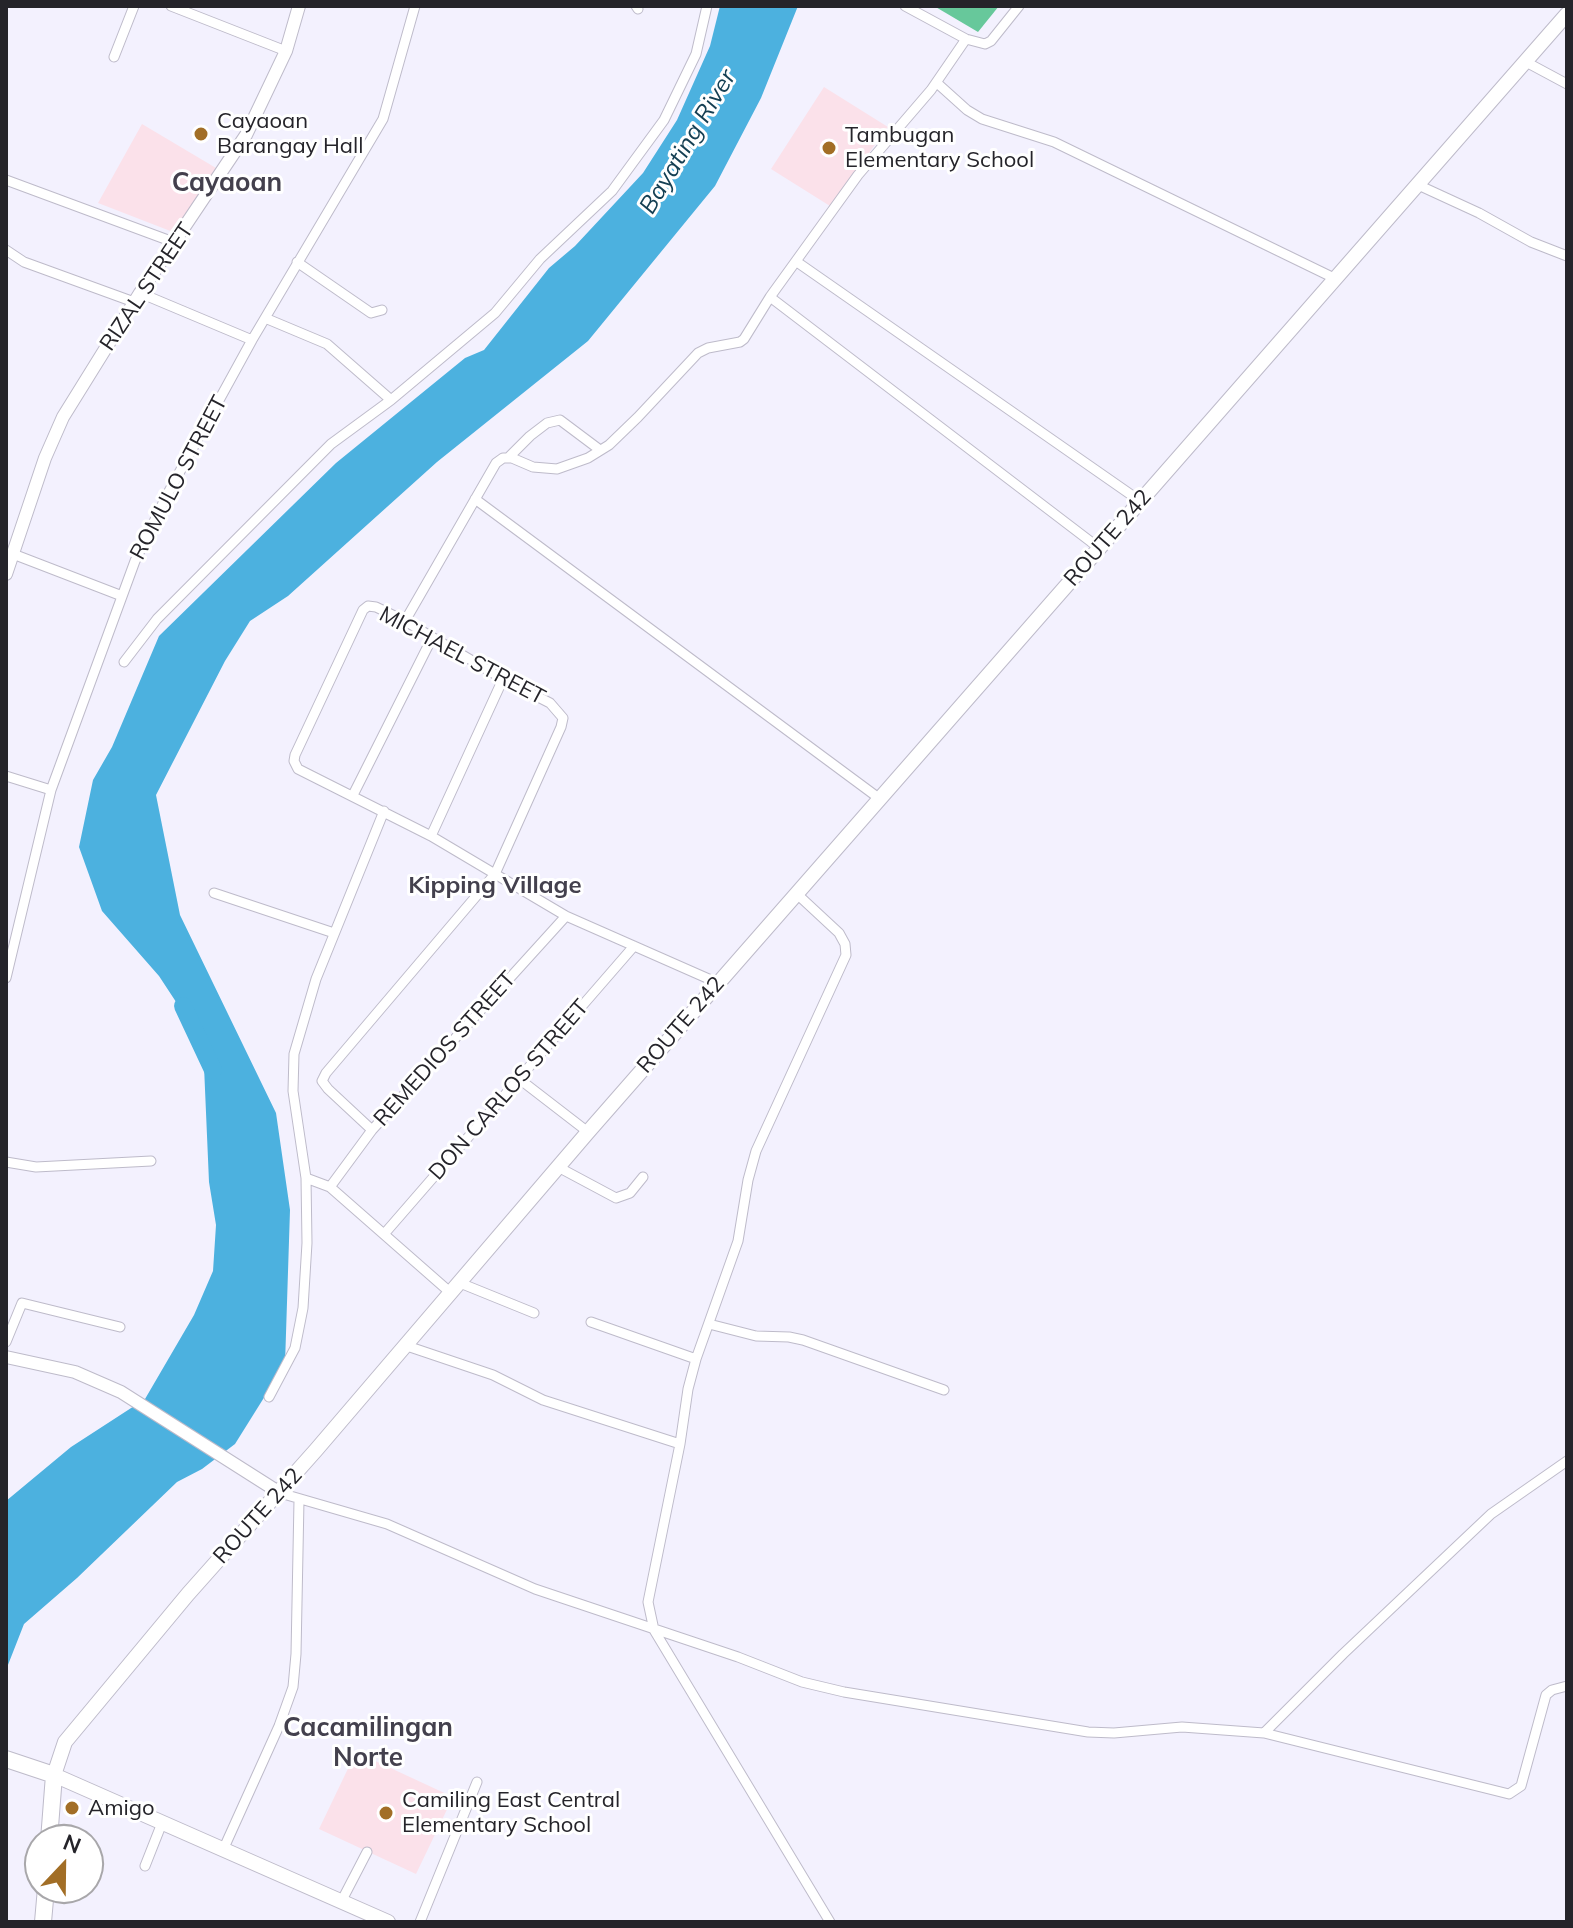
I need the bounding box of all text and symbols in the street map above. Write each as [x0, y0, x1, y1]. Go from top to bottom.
water label: Bayating River [634, 65, 742, 219]
place label: Cayaoan Barangay Hall [217, 108, 363, 160]
place label: Tambugan Elementary School [845, 122, 1034, 174]
marker: Cayaoan Barangay Hall [192, 125, 210, 143]
marker: Tambugan Elementary School [820, 139, 838, 157]
district label: Cayaoan [172, 167, 282, 199]
street label: RIZAL STREET [95, 218, 199, 356]
street label: ROMULO STREET [125, 392, 233, 564]
street label: ROUTE 242 [1059, 484, 1157, 592]
street label: MICHAEL STREET [375, 601, 549, 711]
district label: Kipping Village [408, 872, 582, 900]
street label: REMEDIOS STREET [369, 966, 521, 1132]
street label: ROUTE 242 [632, 971, 730, 1079]
street label: DON CARLOS STREET [424, 995, 594, 1185]
street label: ROUTE 242 [208, 1463, 308, 1569]
district label: Cacamilingan Norte [283, 1712, 453, 1774]
place label: Camiling East Central Elementary School [402, 1787, 620, 1838]
place label: Amigo [88, 1795, 155, 1821]
marker: Amigo [63, 1799, 81, 1817]
marker: Camiling East Central Elementary School [377, 1804, 395, 1822]
north arrow [24, 1824, 104, 1904]
text: N [59, 1828, 85, 1860]

